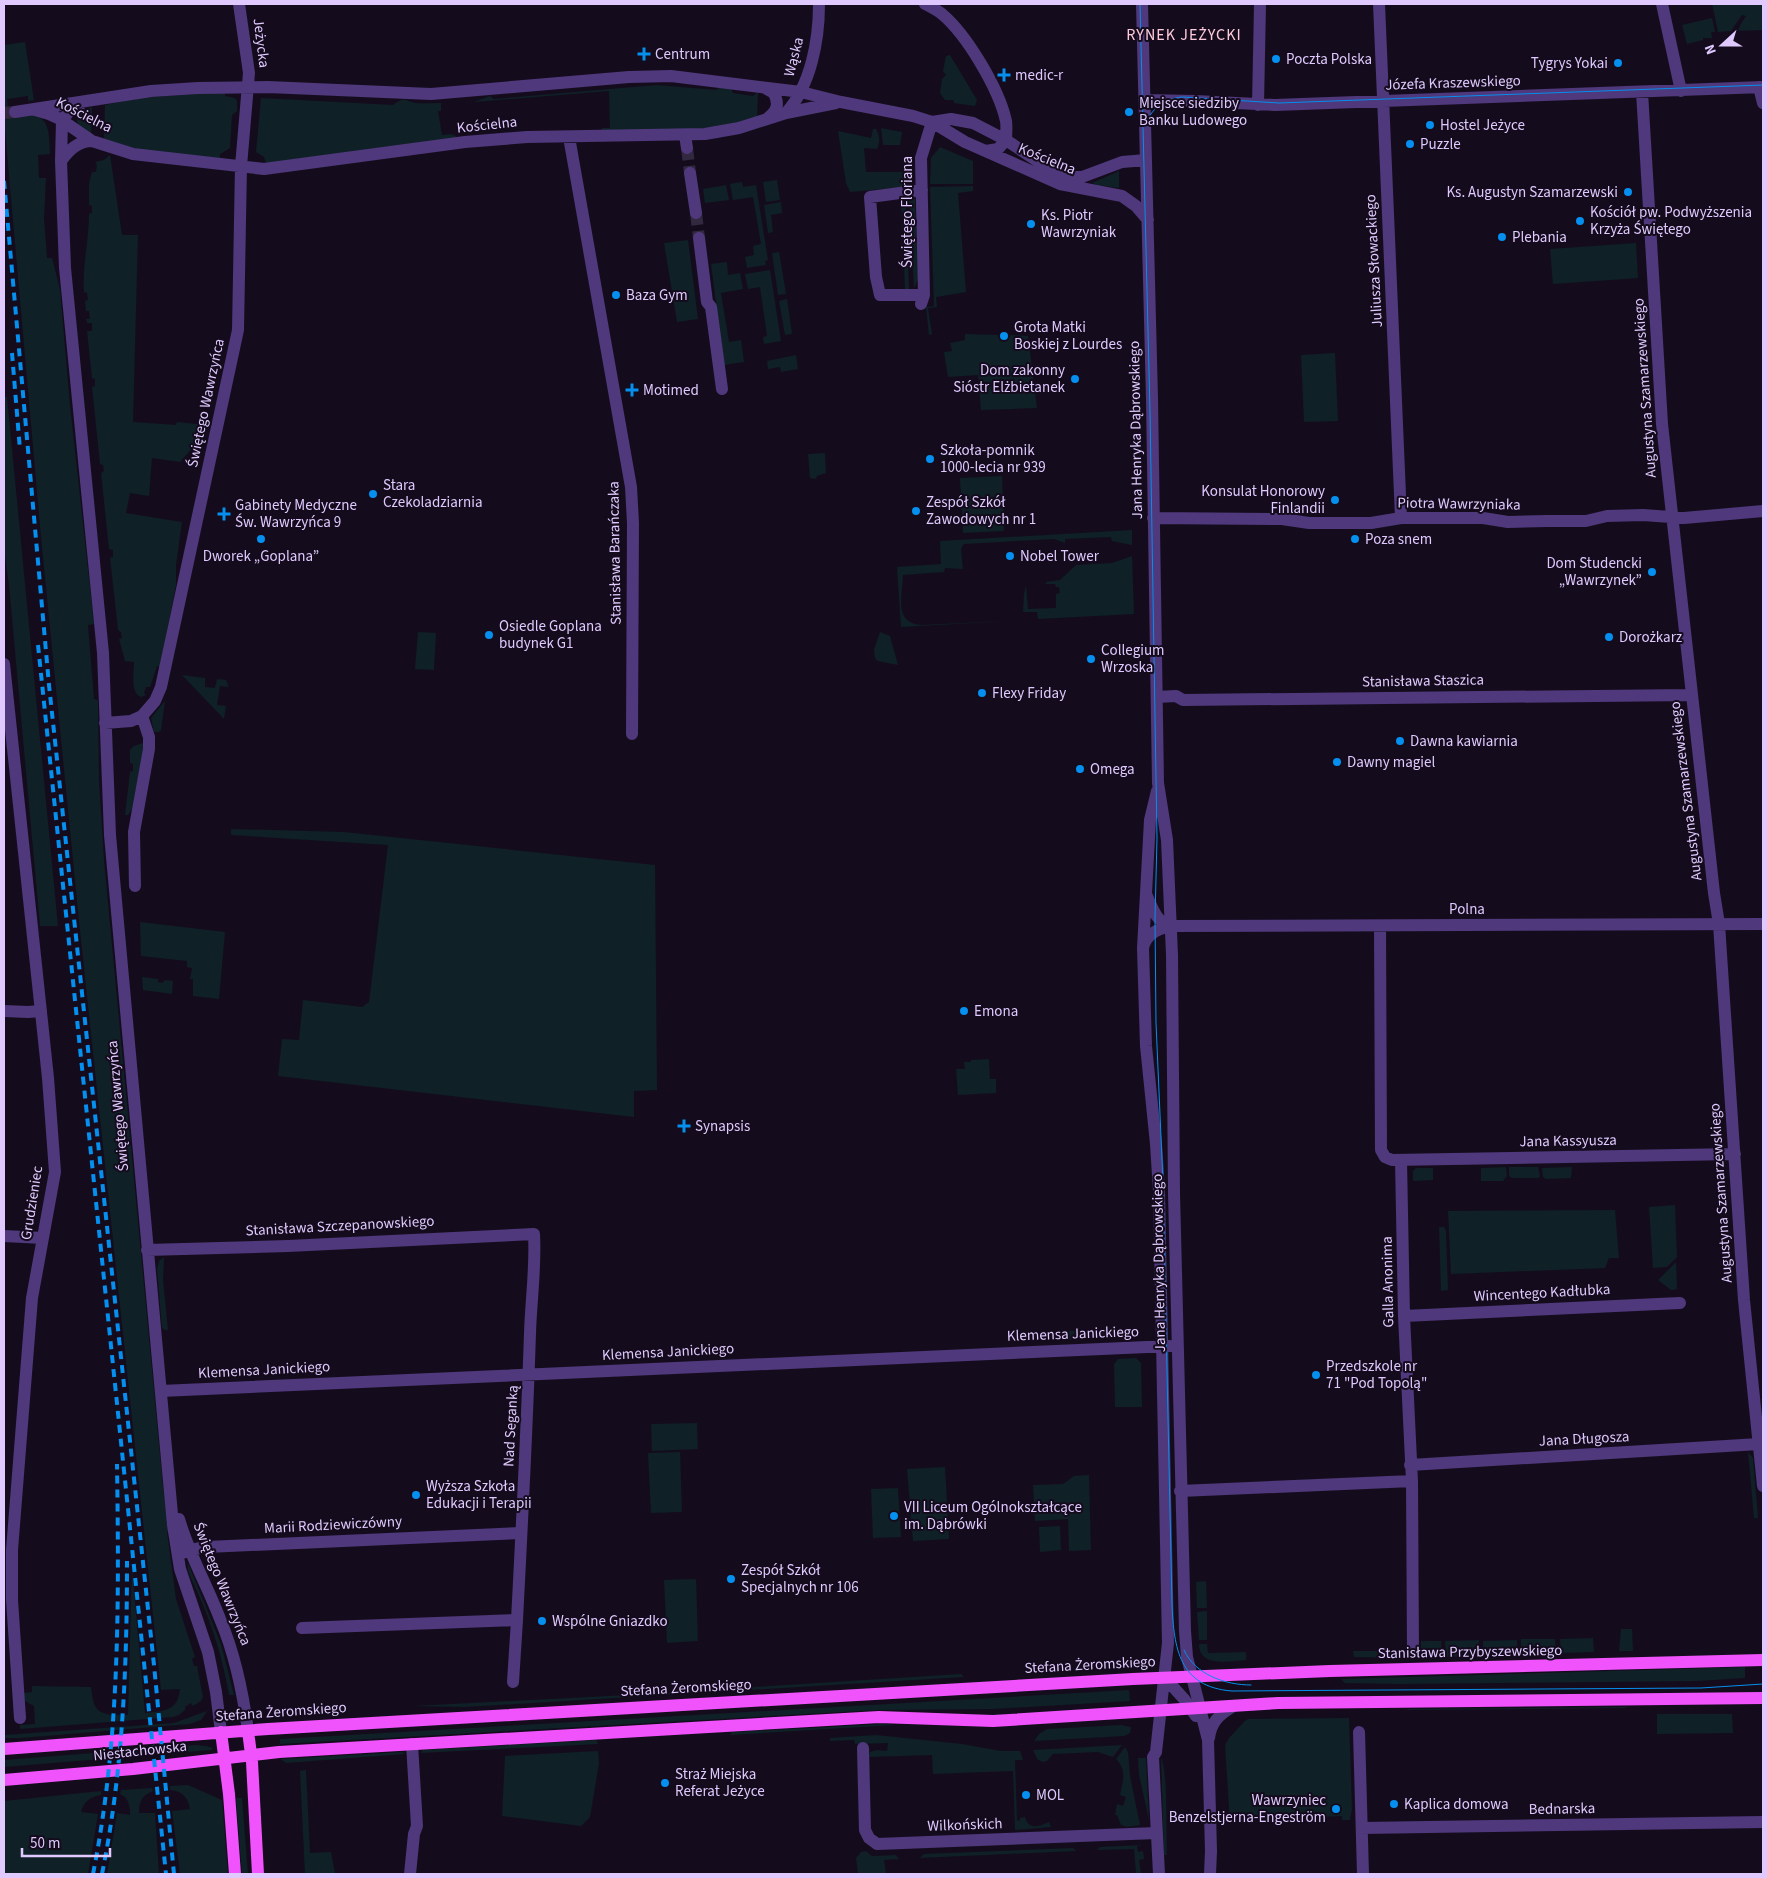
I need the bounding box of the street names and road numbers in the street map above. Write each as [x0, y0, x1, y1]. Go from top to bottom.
street label: Jeżycka [248, 17, 274, 69]
street label: Wąska [779, 35, 809, 79]
street label: Józefa Kraszewskiego [1385, 70, 1521, 96]
street label: Kościelna [52, 92, 116, 138]
street label: Kościelna [456, 111, 518, 139]
street label: Kościelna [1015, 138, 1079, 180]
street label: Świętego Floriana [897, 156, 918, 268]
street label: Juliusza Słowackiego [1360, 194, 1388, 328]
street label: Augustyna Szamarzewskiego [1628, 297, 1662, 479]
street label: Świętego Wawrzyńca [182, 337, 230, 469]
street label: Jana Henryka Dąbrowskiego [1124, 341, 1148, 519]
street label: Stanisława Barańczaka [603, 481, 627, 625]
street label: Piotra Wawrzyniaka [1397, 492, 1521, 516]
street label: Stanisława Staszica [1362, 669, 1484, 693]
street label: Augustyna Szamarzewskiego [1665, 700, 1707, 882]
street label: Polna [1449, 899, 1485, 920]
street label: Świętego Wawrzyńca [102, 1040, 134, 1172]
street label: Augustyna Szamarzewskiego [1704, 1102, 1738, 1284]
street label: Jana Kassyusza [1519, 1130, 1617, 1152]
street label: Grudzieniec [16, 1164, 48, 1242]
street label: Jana Henryka Dąbrowskiego [1147, 1174, 1171, 1352]
street label: Stanisława Szczepanowskiego [245, 1211, 435, 1241]
street label: Galla Anonima [1377, 1236, 1399, 1328]
street label: Wincentego Kadłubka [1473, 1279, 1611, 1307]
street label: Klemensa Janickiego [1007, 1321, 1139, 1347]
street label: Klemensa Janickiego [601, 1338, 735, 1366]
street label: Klemensa Janickiego [197, 1356, 331, 1384]
street label: Nad Seganką [498, 1384, 524, 1467]
street label: Jana Długosza [1538, 1426, 1630, 1452]
street label: Marii Rodziewiczówny [263, 1511, 403, 1539]
street label: Świętego Wawrzyńca [188, 1519, 256, 1649]
street label: Stanisława Przybyszewskiego [1378, 1640, 1562, 1664]
street label: Stefana Żeromskiego [1024, 1651, 1156, 1679]
street label: Stefana Żeromskiego [620, 1674, 752, 1702]
street label: Stefana Żeromskiego [215, 1697, 347, 1727]
street label: Niestachowska [92, 1736, 188, 1766]
street label: Bednarska [1529, 1798, 1595, 1820]
street label: Wilkońskich [927, 1813, 1003, 1837]

